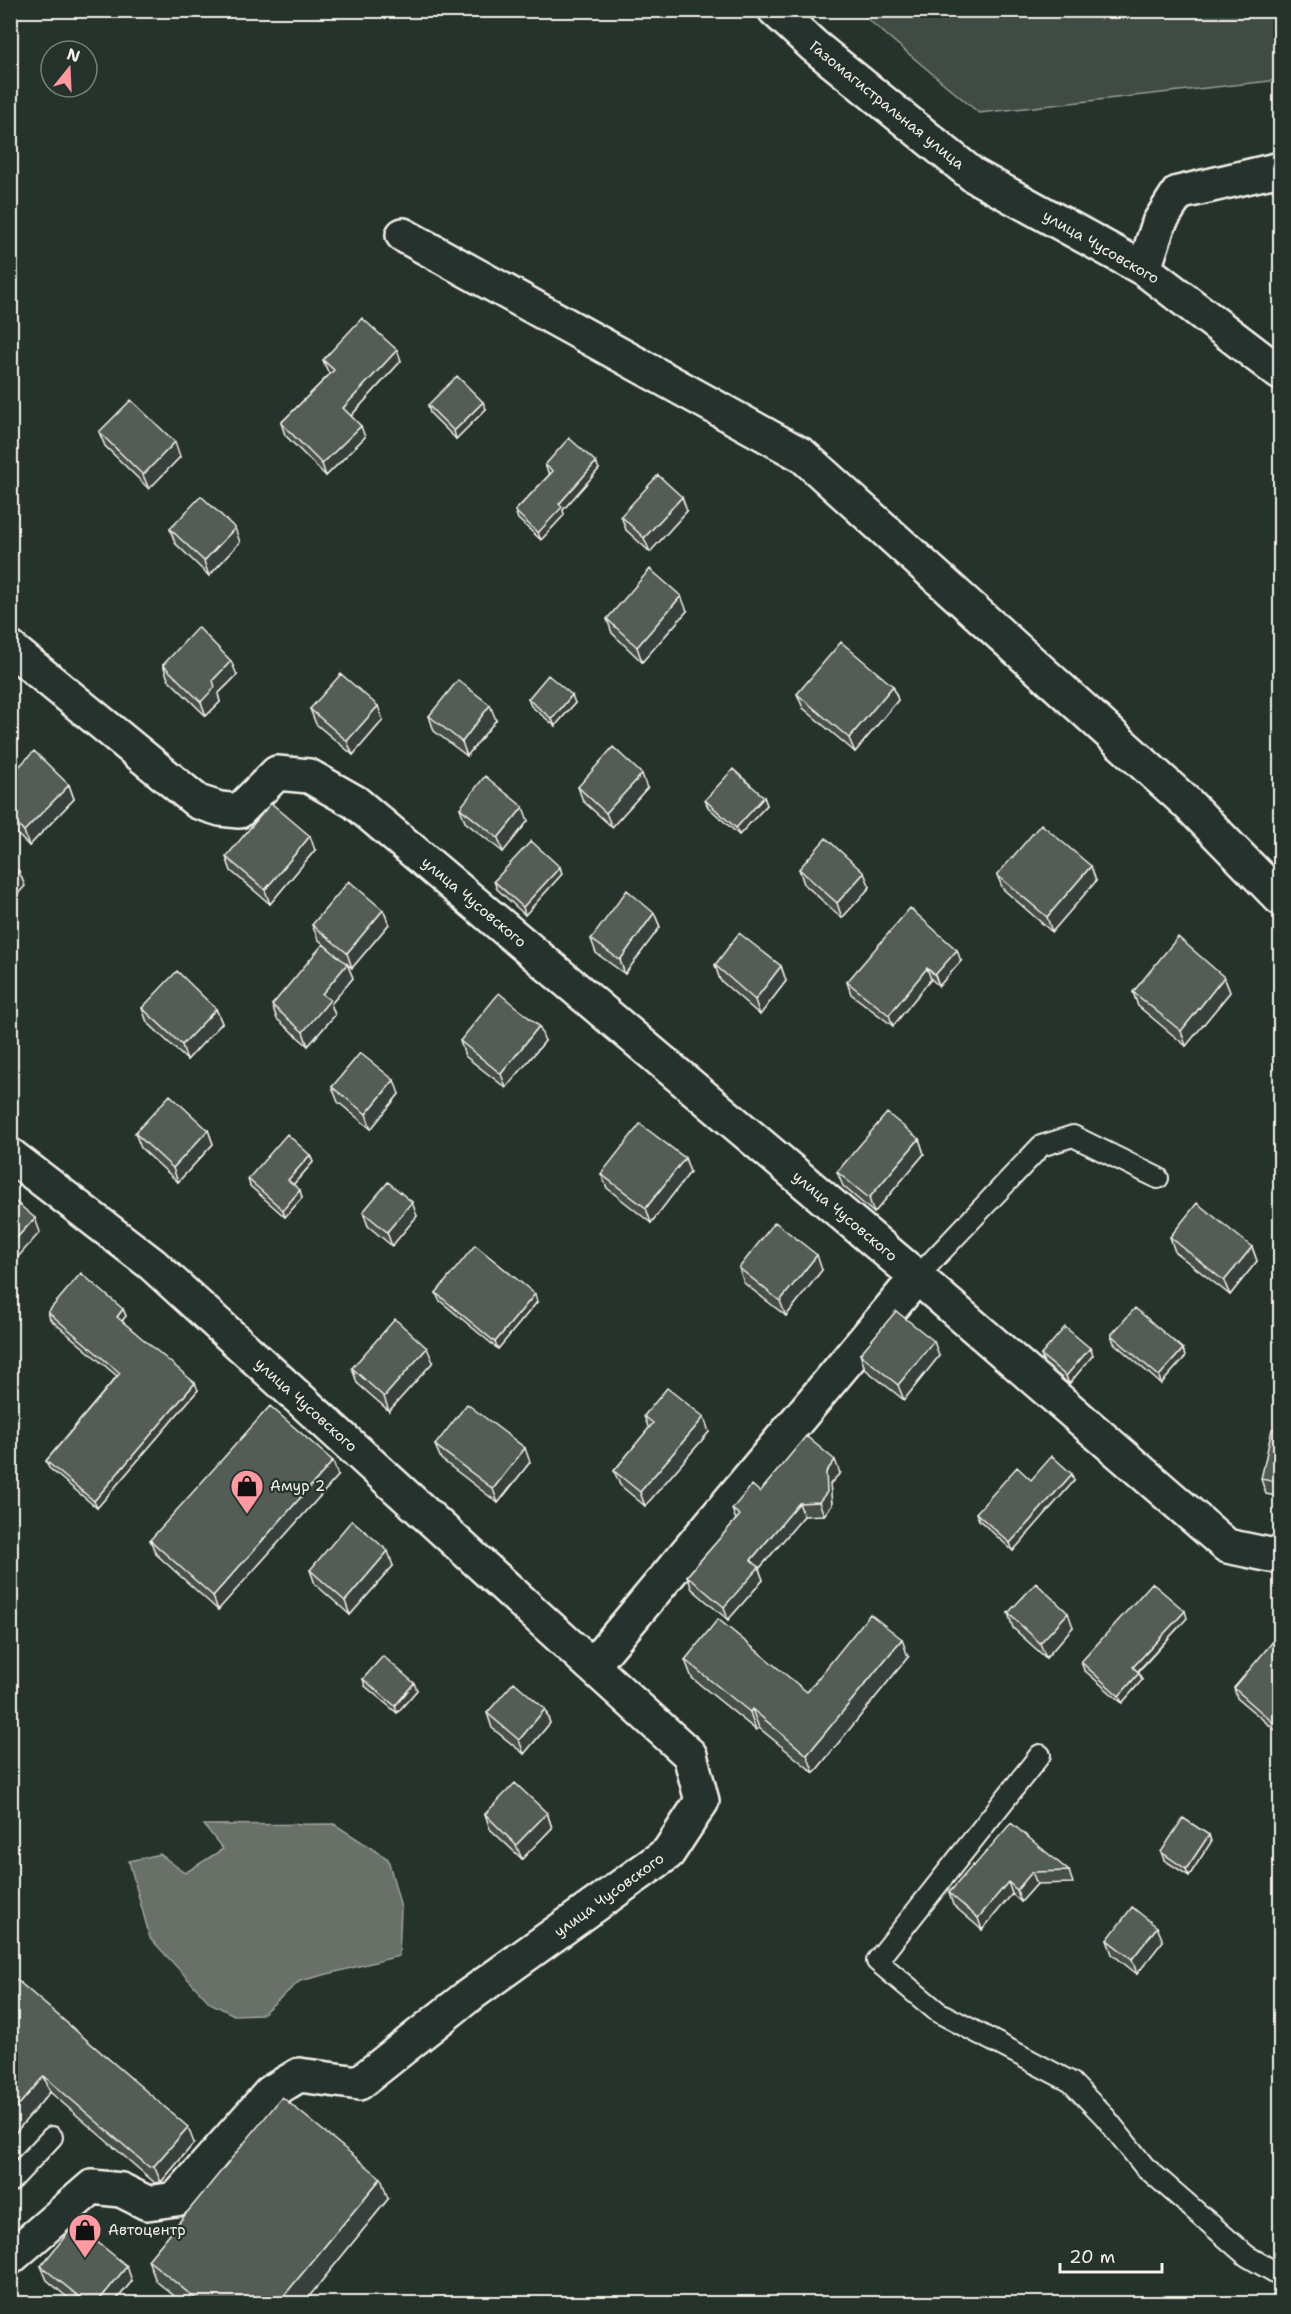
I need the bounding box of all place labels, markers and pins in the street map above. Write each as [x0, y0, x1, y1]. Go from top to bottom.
shop icon: Амур 2 [229, 1468, 265, 1515]
place label: Амур 2 [270, 1476, 325, 1496]
shop icon: Автоцентр [67, 2212, 103, 2259]
place label: Автоцентр [108, 2220, 186, 2240]

